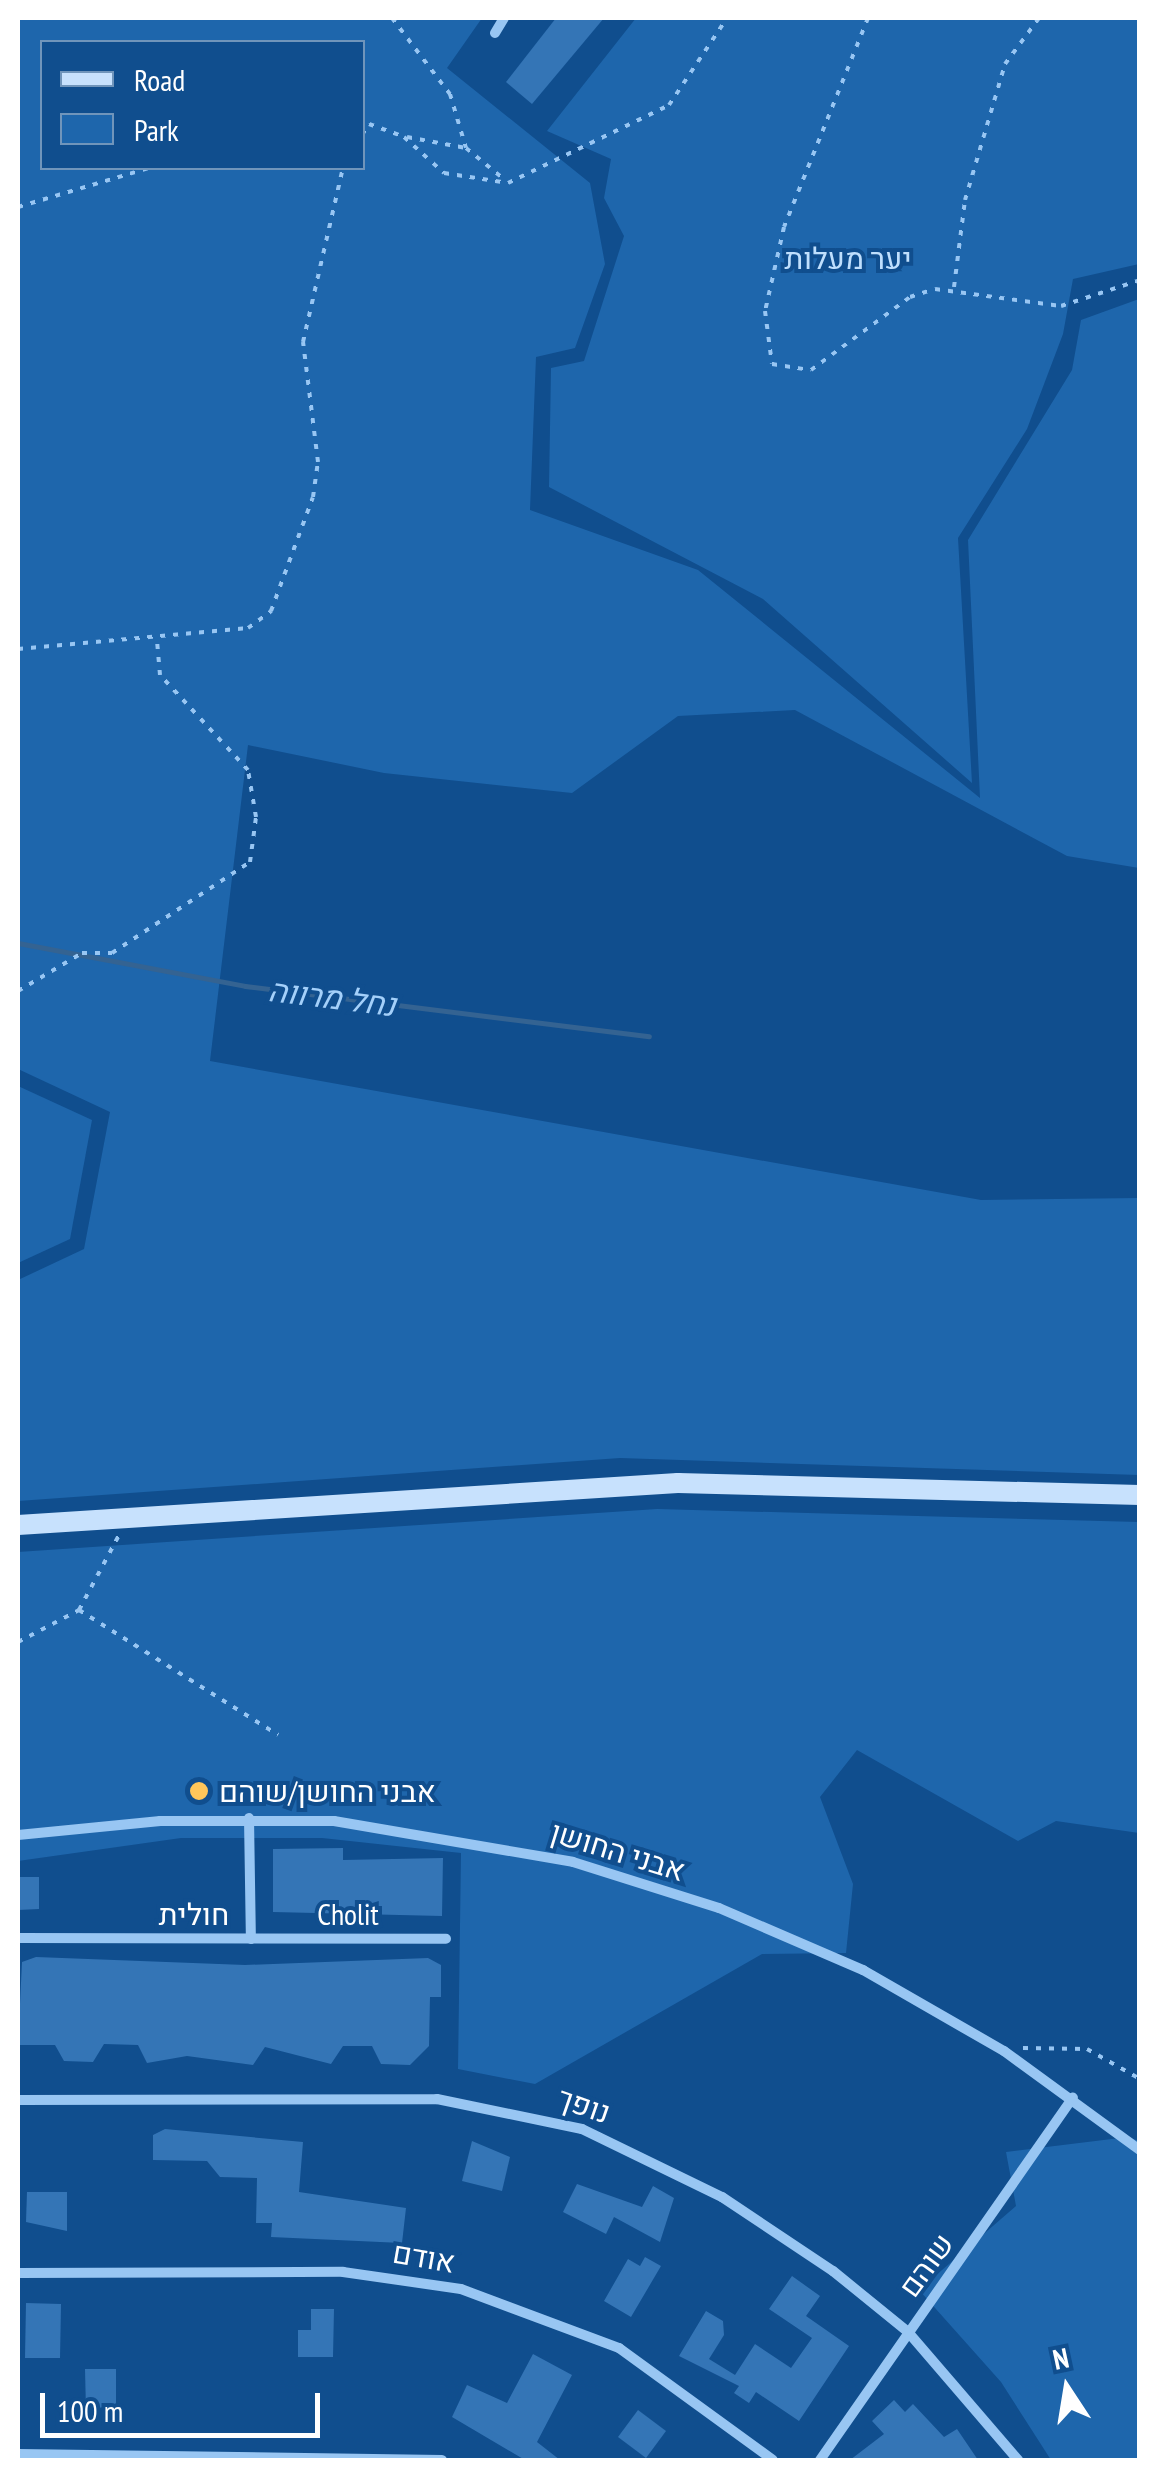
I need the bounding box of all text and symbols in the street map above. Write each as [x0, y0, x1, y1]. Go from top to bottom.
legend [40, 40, 365, 170]
text: Road [134, 60, 185, 99]
text: Park [134, 110, 179, 149]
park label: יער מעלות [785, 240, 911, 276]
water label: נחל מרווה [266, 970, 398, 1024]
place label: אבני החושן/שוהם [219, 1773, 436, 1809]
marker: אבני החושן/שוהם [188, 1780, 210, 1802]
street label: אבני החושן [547, 1814, 689, 1888]
street label: חולית [159, 1896, 229, 1932]
street label: Cholit [317, 1896, 379, 1932]
street label: נופך [553, 2079, 615, 2131]
street label: שוהם [891, 2226, 961, 2304]
street label: אודם [390, 2234, 458, 2280]
north arrow [1017, 2338, 1117, 2438]
text: N [1049, 2338, 1072, 2378]
scale bar [45, 2373, 325, 2435]
text: 100 m [57, 2391, 123, 2430]

